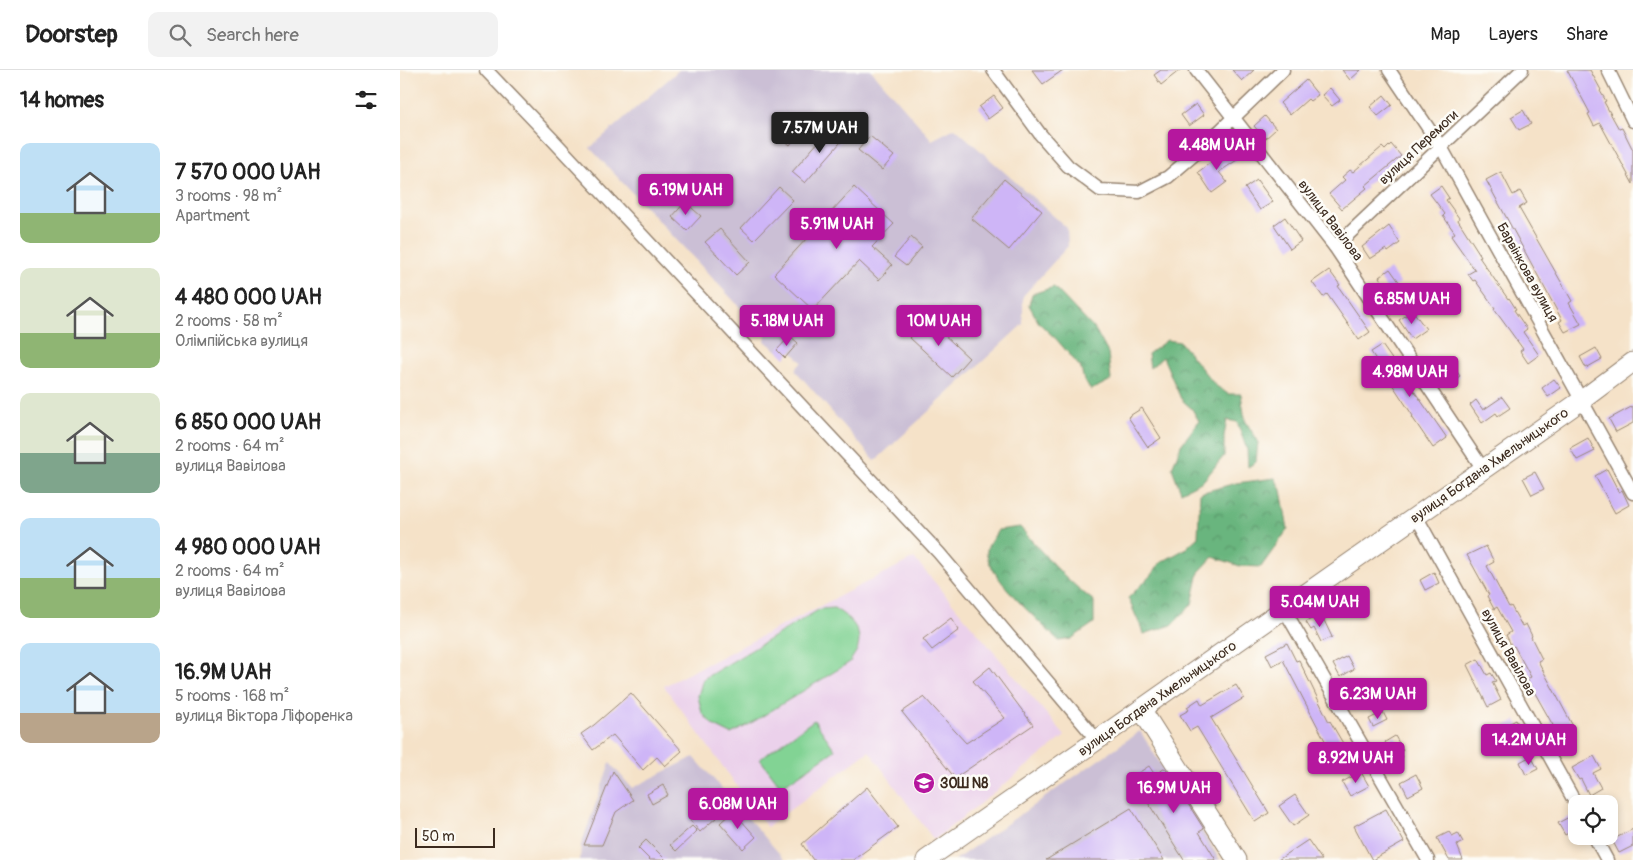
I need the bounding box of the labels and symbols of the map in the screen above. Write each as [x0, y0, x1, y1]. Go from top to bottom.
street label: вулиця Перемоги [1375, 107, 1461, 188]
pin: 7.57M UAH [763, 112, 877, 154]
pin: 4.48M UAH [1160, 128, 1274, 171]
pin: 6.19M UAH [629, 174, 743, 216]
street label: вулиця Вавілова [1295, 176, 1367, 264]
pin: 5.91M UAH [780, 208, 894, 250]
street label: Барвінкова вулиця [1493, 220, 1562, 325]
pin: 6.85M UAH [1355, 282, 1469, 325]
pin: 5.18M UAH [730, 304, 844, 347]
pin: 10M UAH [893, 304, 985, 347]
pin: 4.98M UAH [1353, 356, 1467, 398]
street label: вулиця Богдана Хмельницького [1407, 404, 1572, 527]
pin: 5.04M UAH [1263, 586, 1377, 628]
street label: вулиця Вавілова [1478, 606, 1539, 699]
street label: вулиця Богдана Хмельницького [1075, 637, 1240, 760]
pin: 6.23M UAH [1321, 678, 1435, 720]
pin: 14.2M UAH [1472, 724, 1586, 766]
pin: 8.92M UAH [1299, 742, 1413, 784]
school or university icon: ЗОШ N8 [912, 771, 936, 795]
pin: 16.9M UAH [1117, 772, 1231, 814]
place label: ЗОШ N8 [940, 775, 988, 792]
pin: 6.08M UAH [681, 788, 795, 830]
scale bar [415, 825, 495, 848]

